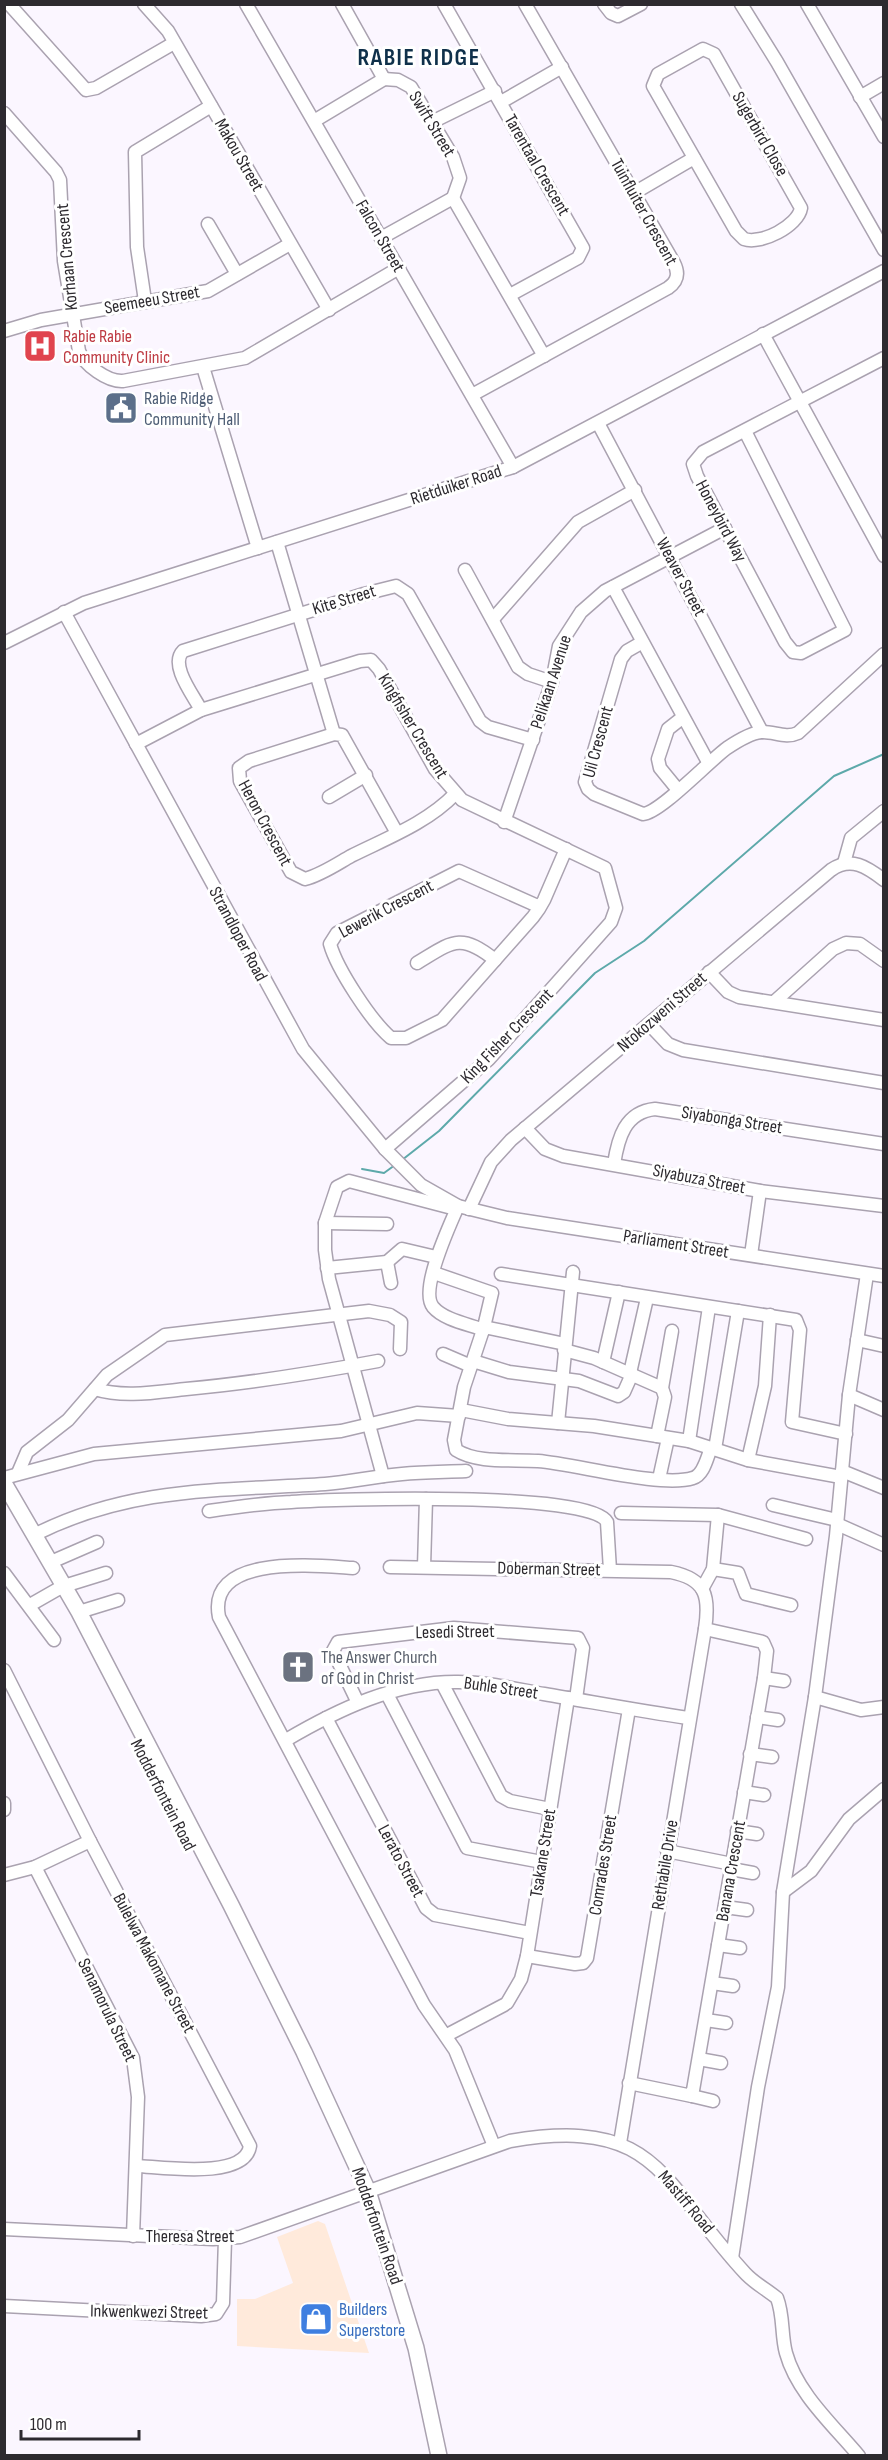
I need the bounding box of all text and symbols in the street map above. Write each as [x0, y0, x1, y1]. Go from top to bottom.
district label: RABIE RIDGE [357, 43, 481, 72]
street label: Swift Street [404, 87, 460, 161]
street label: Sugerbird Close [727, 88, 793, 180]
street label: Tarentaal Crescent [500, 111, 575, 220]
street label: Makou Street [210, 115, 268, 195]
street label: Tuinfluiter Crescent [606, 155, 682, 270]
street label: Falcon Street [351, 196, 409, 276]
street label: Korhaan Crescent [52, 202, 82, 311]
street label: Seemeeu Street [103, 281, 202, 319]
place label: Rabie Rabie Community Clinic [63, 326, 170, 368]
hospital icon: Rabie Rabie Community Clinic [22, 328, 58, 364]
place label: Rabie Ridge Community Hall [144, 388, 240, 430]
public building icon: Rabie Ridge Community Hall [103, 390, 139, 426]
street label: Rietduiker Road [408, 460, 504, 510]
street label: Honeybird Way [691, 477, 751, 565]
street label: Weaver Street [652, 534, 711, 620]
street label: Kite Street [310, 580, 379, 620]
street label: Pelikaan Avenue [526, 633, 576, 731]
street label: Kingfisher Crescent [373, 670, 453, 783]
street label: Uil Crescent [578, 703, 618, 780]
street label: Heron Crescent [234, 776, 297, 870]
street label: Lewerik Crescent [335, 875, 437, 943]
street label: Strandloper Road [204, 883, 272, 985]
street label: Ntokozweni Street [613, 967, 711, 1057]
street label: King Fisher Crescent [456, 984, 558, 1088]
street label: Siyabonga Street [680, 1102, 785, 1138]
street label: Siyabuza Street [651, 1160, 748, 1198]
street label: Parliament Street [622, 1225, 731, 1263]
street label: Doberman Street [497, 1558, 601, 1580]
street label: Lesedi Street [415, 1621, 495, 1643]
place label: The Answer Church of God in Christ [321, 1647, 437, 1689]
church icon: The Answer Church of God in Christ [280, 1649, 316, 1685]
street label: Buhle Street [463, 1672, 540, 1704]
street label: Modderfontein Road [126, 1736, 200, 1854]
street label: Tsakane Street [526, 1807, 560, 1899]
street label: Comrades Street [585, 1813, 621, 1917]
street label: Rethabile Drive [648, 1818, 682, 1912]
street label: Banana Crescent [712, 1818, 750, 1923]
street label: Lerato Street [373, 1821, 429, 1901]
street label: Bulelwa Makomane Street [108, 1890, 200, 2037]
street label: Senamorula Street [73, 1955, 141, 2066]
street label: Modderfontein Road [347, 2165, 407, 2287]
street label: Mastiff Road [653, 2166, 719, 2238]
street label: Theresa Street [146, 2226, 235, 2247]
place label: Builders Superstore [339, 2299, 405, 2341]
street label: Inkwenkwezi Street [90, 2300, 209, 2324]
shop icon: Builders Superstore [298, 2301, 334, 2337]
scale bar [21, 2403, 140, 2441]
text: 100 m [30, 2414, 67, 2435]

